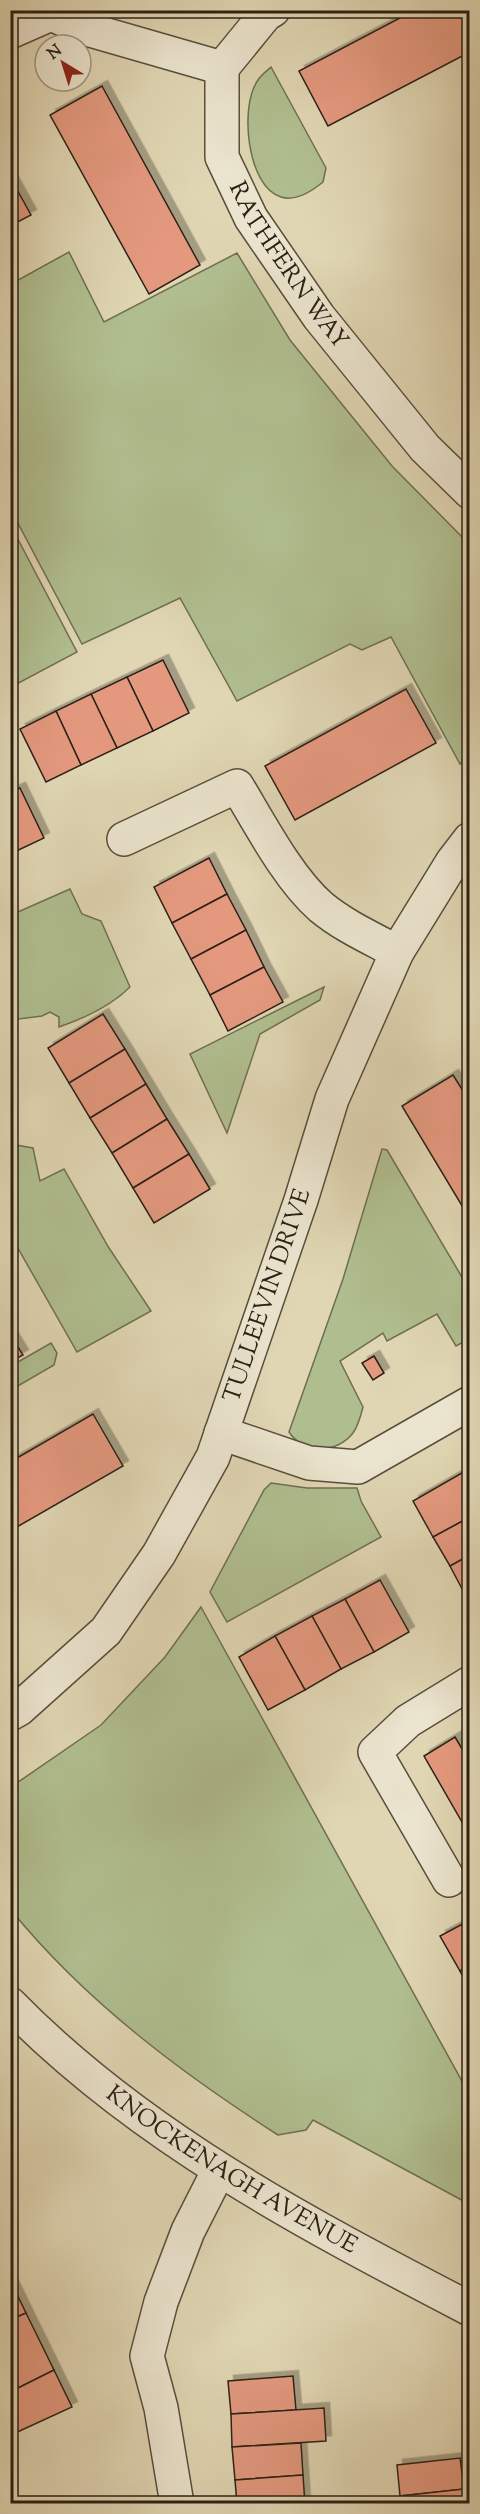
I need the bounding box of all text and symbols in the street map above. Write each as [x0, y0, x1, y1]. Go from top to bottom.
north arrow [33, 33, 93, 93]
text: N [43, 40, 68, 66]
street label: RATHFERN WAY [219, 176, 356, 357]
street label: TULLEEVIN DRIVE [216, 1184, 321, 1407]
street label: KNOCKENAGH AVENUE [98, 2078, 364, 2263]

